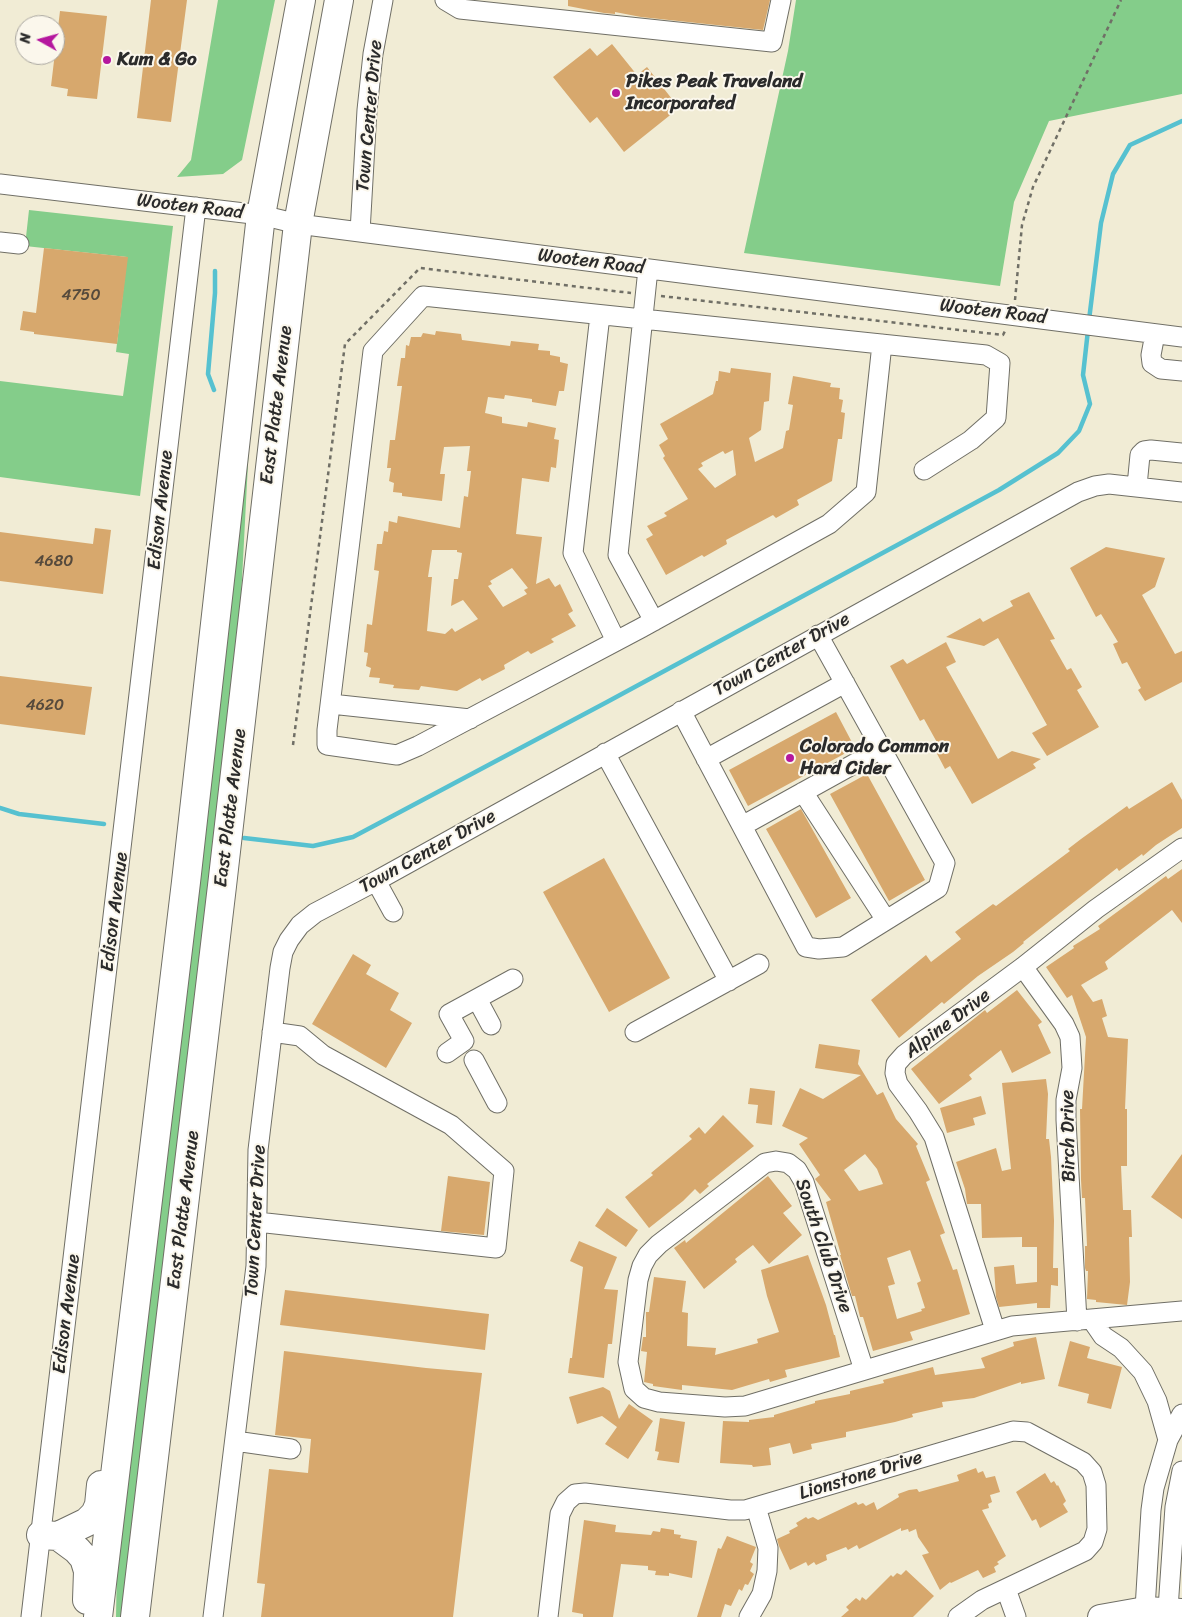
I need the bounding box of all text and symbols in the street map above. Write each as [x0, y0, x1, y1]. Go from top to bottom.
north arrow [15, 15, 65, 65]
text: N [13, 32, 39, 45]
street label: Town Center Drive [352, 39, 388, 193]
place label: Kum & Go [117, 49, 197, 71]
marker: Kum & Go [101, 54, 113, 66]
place label: Pikes Peak Traveland Incorporated [626, 71, 802, 115]
marker: Pikes Peak Traveland Incorporated [610, 87, 622, 99]
street label: Wooten Road [135, 189, 245, 225]
street label: Wooten Road [536, 244, 646, 280]
house number: 4750 [61, 286, 101, 306]
street label: Wooten Road [938, 294, 1048, 330]
street label: East Platte Avenue [256, 324, 298, 486]
street label: Edison Avenue [143, 449, 179, 571]
house number: 4680 [35, 552, 73, 572]
street label: Town Center Drive [710, 608, 854, 702]
house number: 4620 [26, 696, 64, 716]
street label: East Platte Avenue [210, 727, 252, 889]
place label: Colorado Common Hard Cider [800, 736, 949, 780]
marker: Colorado Common Hard Cider [784, 752, 796, 764]
street label: Town Center Drive [356, 805, 500, 899]
street label: Edison Avenue [96, 851, 134, 973]
street label: Alpine Drive [901, 984, 995, 1064]
street label: Birch Drive [1057, 1090, 1081, 1182]
street label: East Platte Avenue [163, 1129, 205, 1291]
street label: Town Center Drive [241, 1144, 271, 1298]
street label: South Club Drive [789, 1176, 857, 1316]
street label: Edison Avenue [48, 1253, 86, 1375]
street label: Lionstone Drive [797, 1446, 925, 1506]

